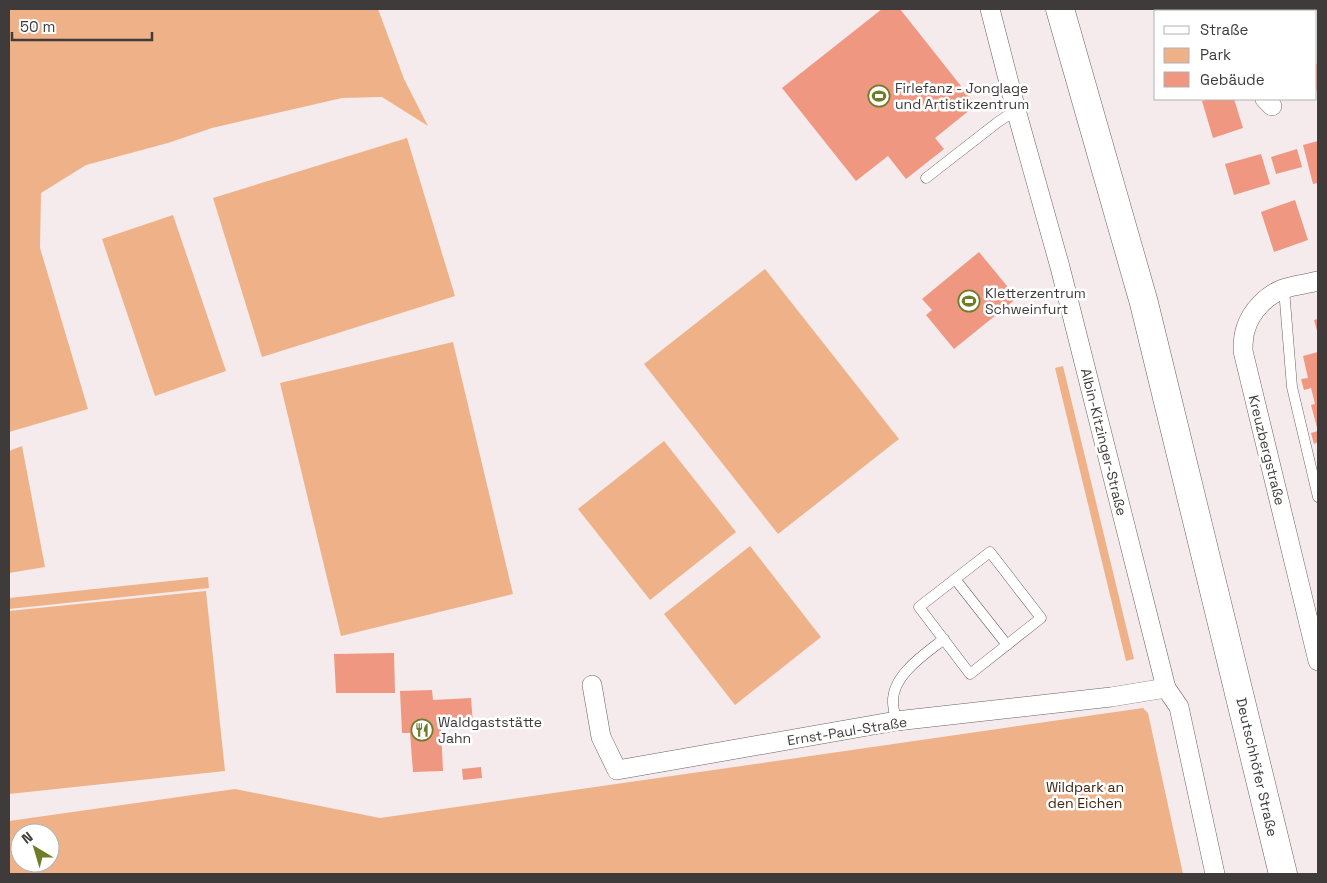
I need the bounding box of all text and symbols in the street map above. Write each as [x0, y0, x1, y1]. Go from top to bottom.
scale bar [12, 10, 152, 42]
legend [1154, 10, 1317, 100]
text: 50 m [20, 17, 55, 36]
text: Straße [1200, 20, 1249, 39]
text: Park [1200, 45, 1231, 64]
text: Gebäude [1200, 70, 1265, 89]
place label: Firlefanz - Jonglage und Artistikzentrum [895, 79, 1029, 113]
sports icon: Firlefanz - Jonglage und Artistikzentrum [867, 84, 891, 108]
place label: Kletterzentrum Schweinfurt [985, 284, 1086, 318]
sports icon: Kletterzentrum Schweinfurt [957, 289, 981, 313]
street label: Albin-Kitzinger-Straße [1077, 366, 1131, 518]
street label: Kreuzbergstraße [1245, 393, 1289, 507]
street label: Deutschhöfer Straße [1232, 696, 1282, 838]
place label: Waldgaststätte Jahn [438, 713, 542, 747]
street label: Ernst-Paul-Straße [786, 713, 908, 749]
restaurant icon: Waldgaststätte Jahn [410, 718, 434, 742]
park label: Wildpark an den Eichen [1046, 778, 1124, 812]
north arrow [10, 823, 60, 873]
text: N [18, 828, 36, 848]

